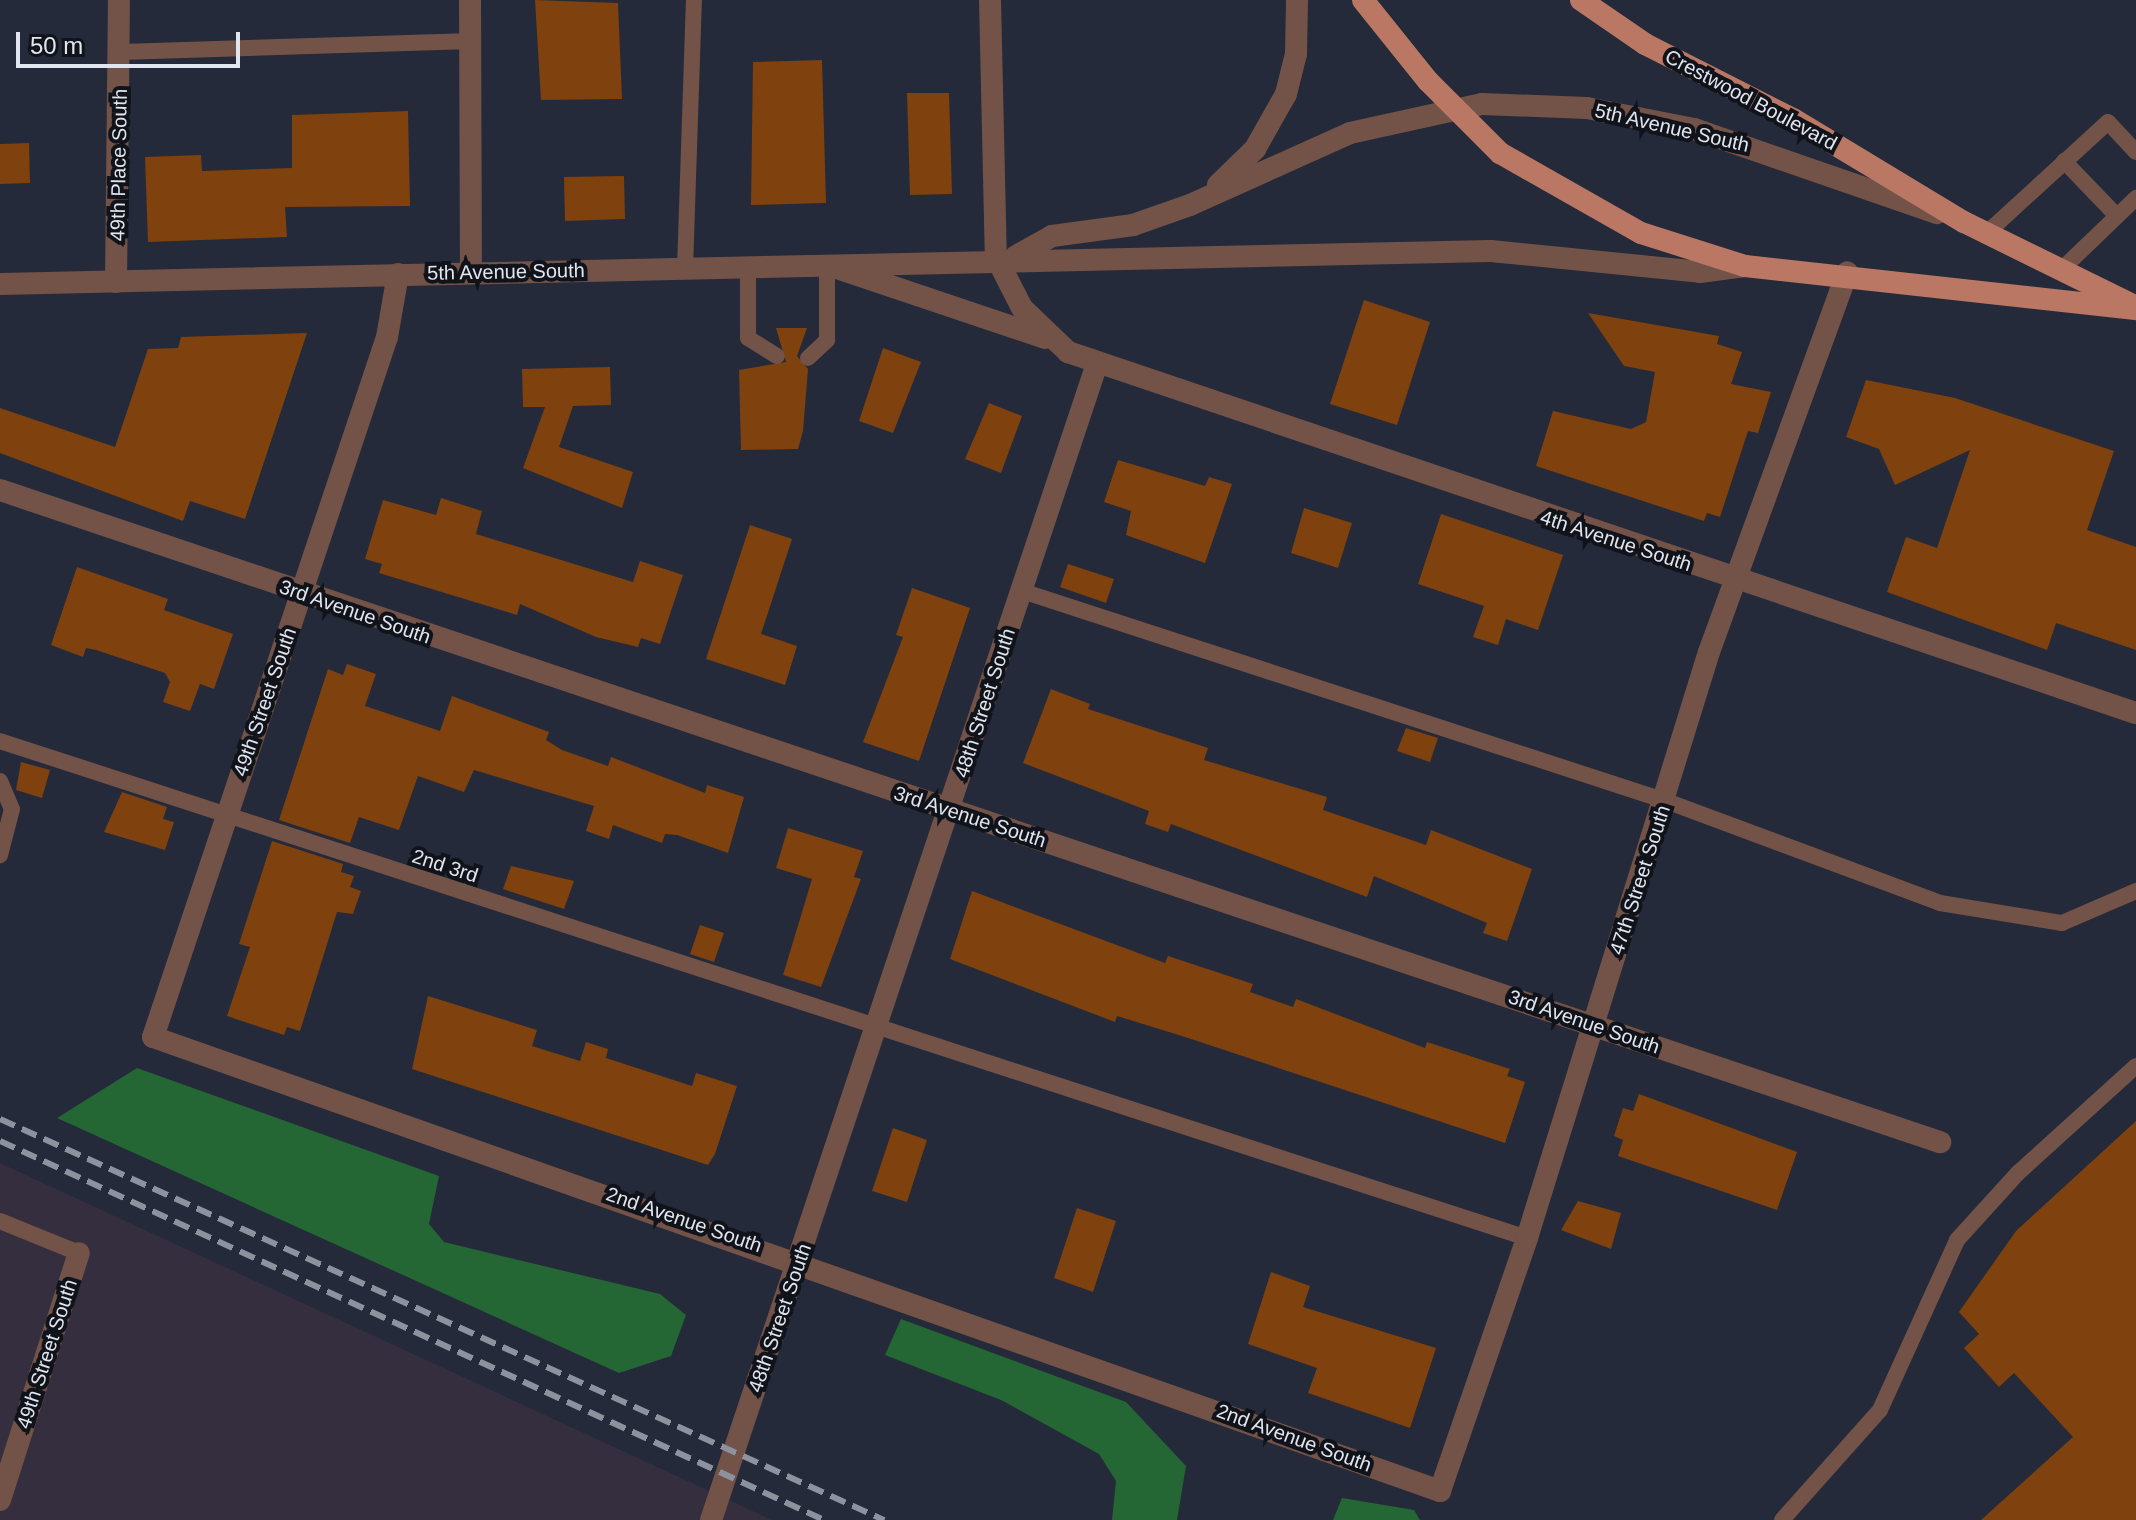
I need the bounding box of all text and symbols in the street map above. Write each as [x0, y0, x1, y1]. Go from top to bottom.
scale bar [20, 16, 244, 66]
text: 50 m [30, 32, 83, 59]
street label: Crestwood Boulevard [1661, 45, 1841, 155]
street label: 49th Place South [106, 89, 132, 241]
street label: 5th Avenue South [1592, 98, 1752, 158]
street label: 5th Avenue South [426, 259, 586, 285]
street label: 4th Avenue South [1537, 505, 1695, 577]
street label: 3rd Avenue South [276, 575, 434, 649]
street label: 49th Street South [228, 625, 302, 779]
street label: 48th Street South [950, 625, 1020, 781]
street label: 3rd Avenue South [890, 781, 1050, 853]
street label: 47th Street South [1605, 802, 1675, 958]
street label: 2nd 3rd [409, 844, 481, 888]
street label: 3rd Avenue South [1505, 985, 1663, 1059]
street label: 2nd Avenue South [602, 1182, 766, 1258]
street label: 48th Street South [743, 1241, 817, 1395]
street label: 49th Street South [12, 1276, 82, 1432]
street label: 2nd Avenue South [1213, 1399, 1375, 1477]

